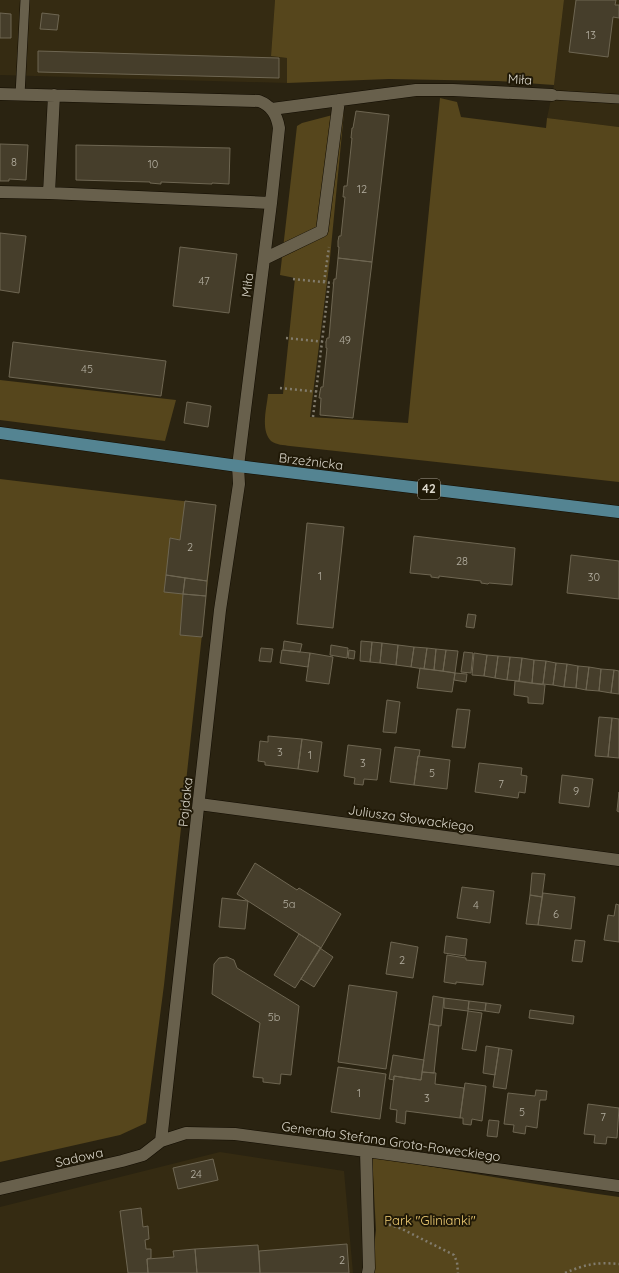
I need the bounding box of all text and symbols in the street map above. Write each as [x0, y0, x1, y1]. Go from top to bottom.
house number: 13 [586, 28, 596, 42]
street label: Miła [507, 70, 533, 88]
house number: 8 [11, 155, 17, 169]
house number: 10 [148, 157, 158, 171]
house number: 12 [357, 182, 367, 196]
street label: Miła [238, 272, 256, 298]
house number: 47 [198, 274, 210, 288]
house number: 49 [339, 333, 351, 347]
house number: 45 [81, 362, 93, 376]
street label: Brzeźnicka [278, 449, 344, 473]
road number: 42 [418, 479, 440, 499]
house number: 2 [187, 540, 193, 554]
house number: 28 [456, 554, 468, 568]
house number: 1 [318, 569, 322, 583]
house number: 30 [588, 570, 600, 584]
house number: 3 [277, 745, 283, 759]
house number: 1 [308, 748, 312, 762]
house number: 3 [360, 756, 366, 770]
house number: 5 [429, 766, 435, 780]
street label: Pajdaka [174, 776, 196, 828]
house number: 7 [498, 777, 504, 791]
house number: 9 [573, 784, 579, 798]
street label: Juliusza Słowackiego [347, 801, 475, 835]
house number: 5a [283, 897, 295, 911]
house number: 4 [473, 898, 479, 912]
house number: 6 [553, 907, 559, 921]
house number: 2 [399, 953, 405, 967]
house number: 5b [268, 1010, 281, 1024]
house number: 1 [357, 1086, 361, 1100]
house number: 3 [424, 1091, 430, 1105]
house number: 5 [519, 1105, 525, 1119]
house number: 7 [600, 1110, 606, 1124]
street label: Generała Stefana Grota-Roweckiego [280, 1118, 502, 1164]
street label: Sadowa [54, 1144, 104, 1170]
house number: 24 [190, 1167, 202, 1181]
park label: Park "Glinianki" [384, 1212, 476, 1228]
house number: 2 [339, 1253, 345, 1267]

